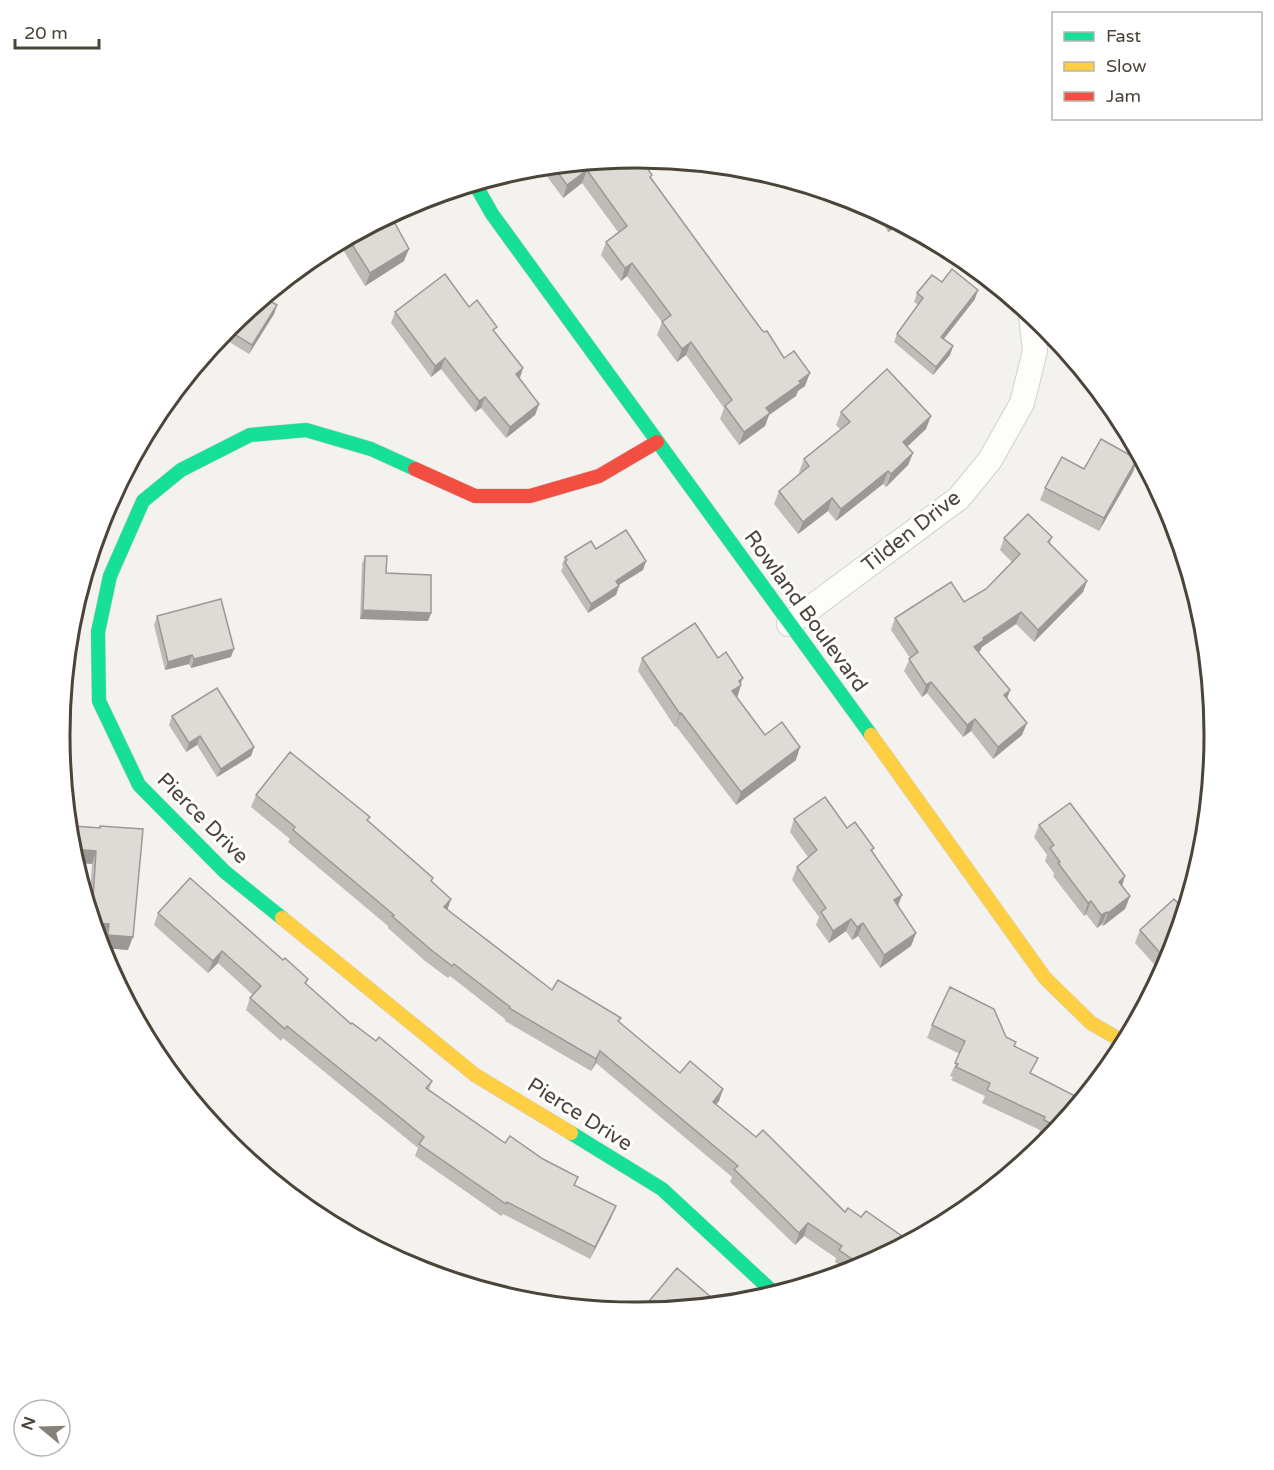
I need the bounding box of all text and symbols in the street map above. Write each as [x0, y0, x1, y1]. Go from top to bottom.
scale bar [15, 12, 99, 50]
legend [1052, 12, 1262, 120]
text: 20 m [24, 22, 68, 44]
text: Fast [1106, 25, 1141, 47]
text: Slow [1106, 55, 1147, 77]
text: Jam [1106, 85, 1141, 107]
street label: Tilden Drive [857, 485, 966, 578]
street label: Rowland Boulevard [739, 526, 873, 697]
street label: Pierce Drive [152, 767, 254, 869]
street label: Pierce Drive [523, 1072, 637, 1157]
north arrow [12, 1398, 72, 1458]
text: N [17, 1414, 40, 1433]

